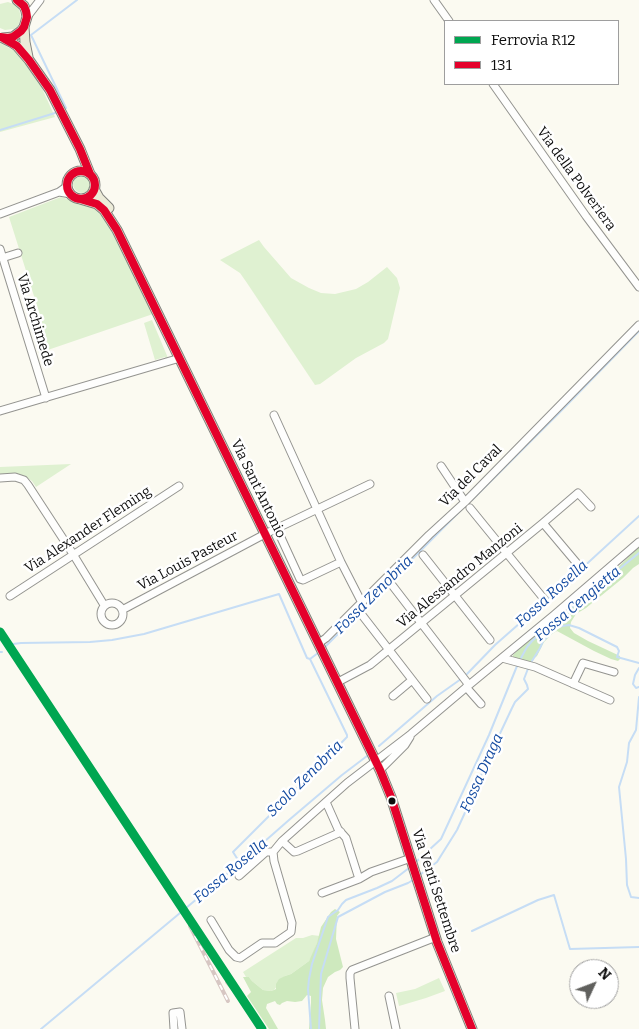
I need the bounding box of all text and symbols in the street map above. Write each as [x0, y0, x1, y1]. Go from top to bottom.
legend [444, 20, 619, 85]
text: Ferrovia R12 [491, 31, 575, 49]
text: 131 [491, 56, 512, 74]
street label: Via della Polveriera [533, 124, 619, 234]
street label: Via Archimede [13, 272, 57, 368]
street label: Via Sant'Antonio [227, 437, 289, 541]
street label: Via del Caval [436, 441, 506, 511]
street label: Via Alexander Fleming [22, 483, 154, 577]
street label: Via Alessandro Manzoni [394, 520, 526, 632]
street label: Via Louis Pasteur [135, 527, 241, 595]
water label: Fossa Zenobria [331, 552, 417, 638]
water label: Fossa Rosella [512, 557, 592, 631]
water label: Fossa Cengietta [531, 563, 625, 645]
water label: Fossa Draga [457, 731, 507, 815]
water label: Scolo Zenobria [263, 737, 347, 821]
unlabelled marker [387, 796, 397, 806]
street label: Via Venti Settembre [408, 827, 464, 955]
water label: Fossa Rosella [190, 835, 272, 907]
north arrow [569, 959, 619, 1009]
text: N [595, 964, 615, 984]

